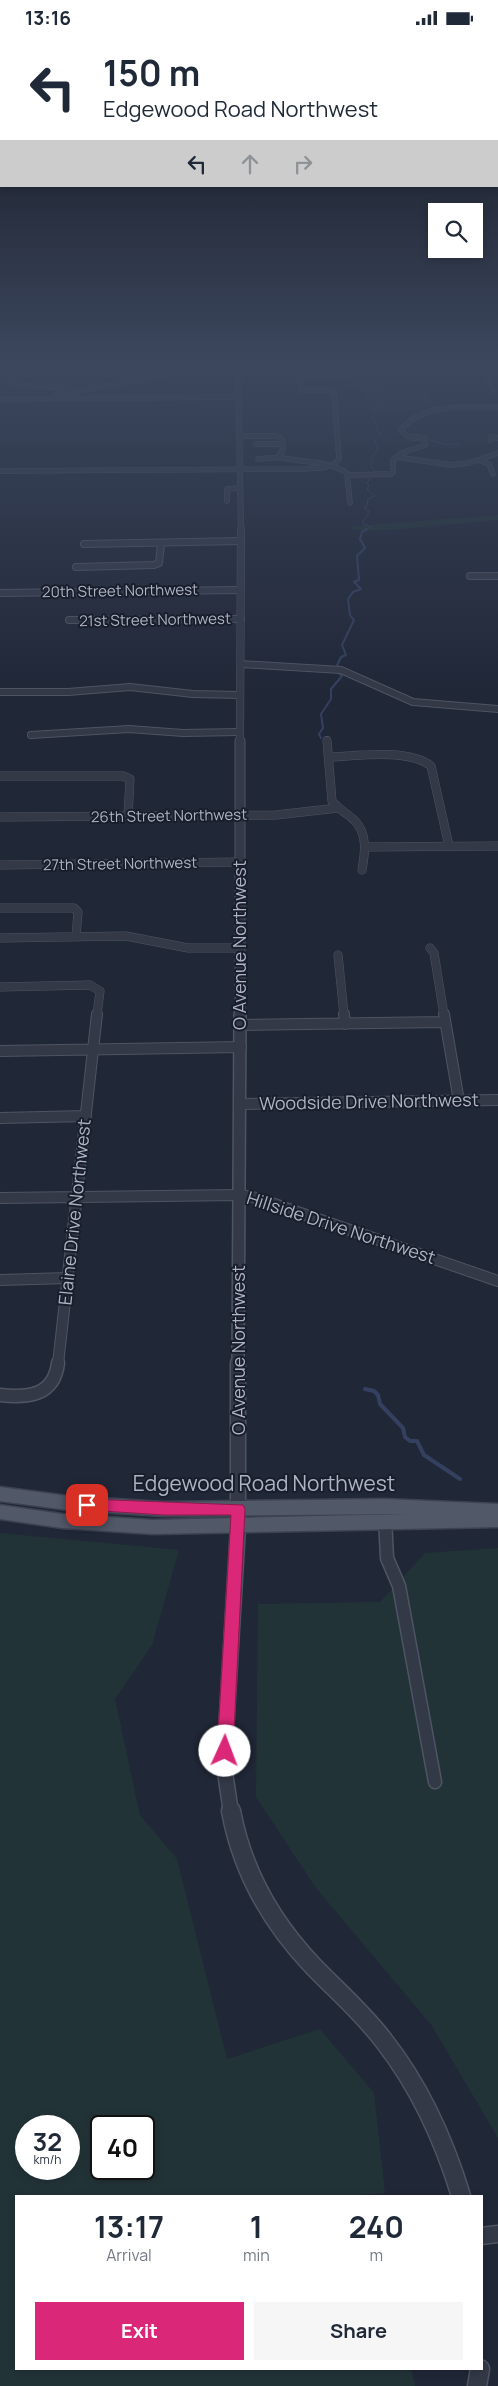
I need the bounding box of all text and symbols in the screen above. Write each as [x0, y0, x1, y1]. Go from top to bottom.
text: 13:16 [25, 5, 71, 31]
text: 150 m [103, 49, 200, 97]
icon: left [20, 55, 85, 120]
text: Edgewood Road Northwest [103, 94, 378, 124]
icon: left [183, 150, 211, 178]
icon: ahead [236, 150, 264, 178]
icon: right [289, 150, 317, 178]
map controls [428, 203, 483, 258]
button: search [428, 203, 483, 258]
street label: 20th Street Northwest [42, 579, 198, 602]
street label: 21st Street Northwest [79, 608, 231, 631]
street label: 26th Street Northwest [91, 804, 247, 827]
street label: 27th Street Northwest [43, 852, 197, 875]
street label: O Avenue Northwest [227, 860, 251, 1030]
street label: Woodside Drive Northwest [259, 1087, 479, 1115]
street label: Elaine Drive Northwest [52, 1118, 96, 1306]
street label: Hillside Drive Northwest [244, 1185, 439, 1269]
street label: O Avenue Northwest [226, 1265, 250, 1435]
street label: Edgewood Road Northwest [133, 1469, 395, 1497]
pin [66, 1484, 108, 1526]
icon: arrive [73, 1491, 101, 1519]
position arrow [198, 1724, 250, 1776]
speed limit sign: 40 [90, 2115, 155, 2180]
text: 32 [33, 2124, 62, 2159]
text: km/h [34, 2151, 61, 2168]
text: 13:17 [94, 2206, 164, 2247]
text: 1 [250, 2206, 263, 2247]
text: 240 [349, 2206, 404, 2247]
text: Arrival [106, 2244, 152, 2266]
text: min [243, 2244, 270, 2266]
text: m [370, 2244, 383, 2266]
button: Exit [35, 2302, 244, 2360]
button: Share [254, 2302, 463, 2360]

